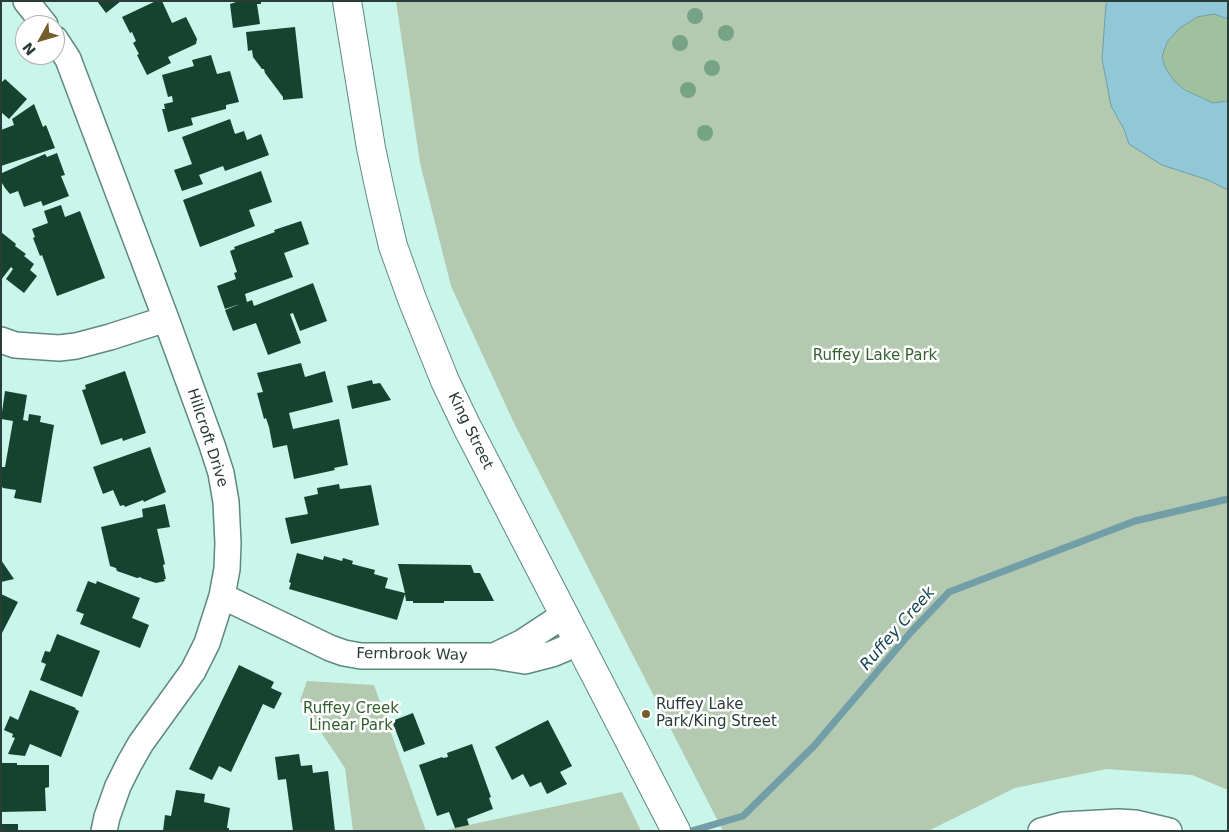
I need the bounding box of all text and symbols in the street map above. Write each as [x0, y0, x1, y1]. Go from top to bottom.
north arrow [15, 15, 65, 65]
text: N [19, 39, 39, 58]
park label: Ruffey Lake Park [813, 347, 937, 365]
street label: Hillcroft Drive [183, 386, 231, 490]
street label: King Street [444, 390, 496, 472]
water label: Ruffey Creek [857, 583, 939, 675]
street label: Fernbrook Way [356, 645, 468, 665]
place label: Ruffey Lake Park/King Street [656, 696, 777, 731]
park label: Ruffey Creek Linear Park [303, 700, 399, 735]
marker: Ruffey Lake Park/King Street [640, 708, 652, 720]

